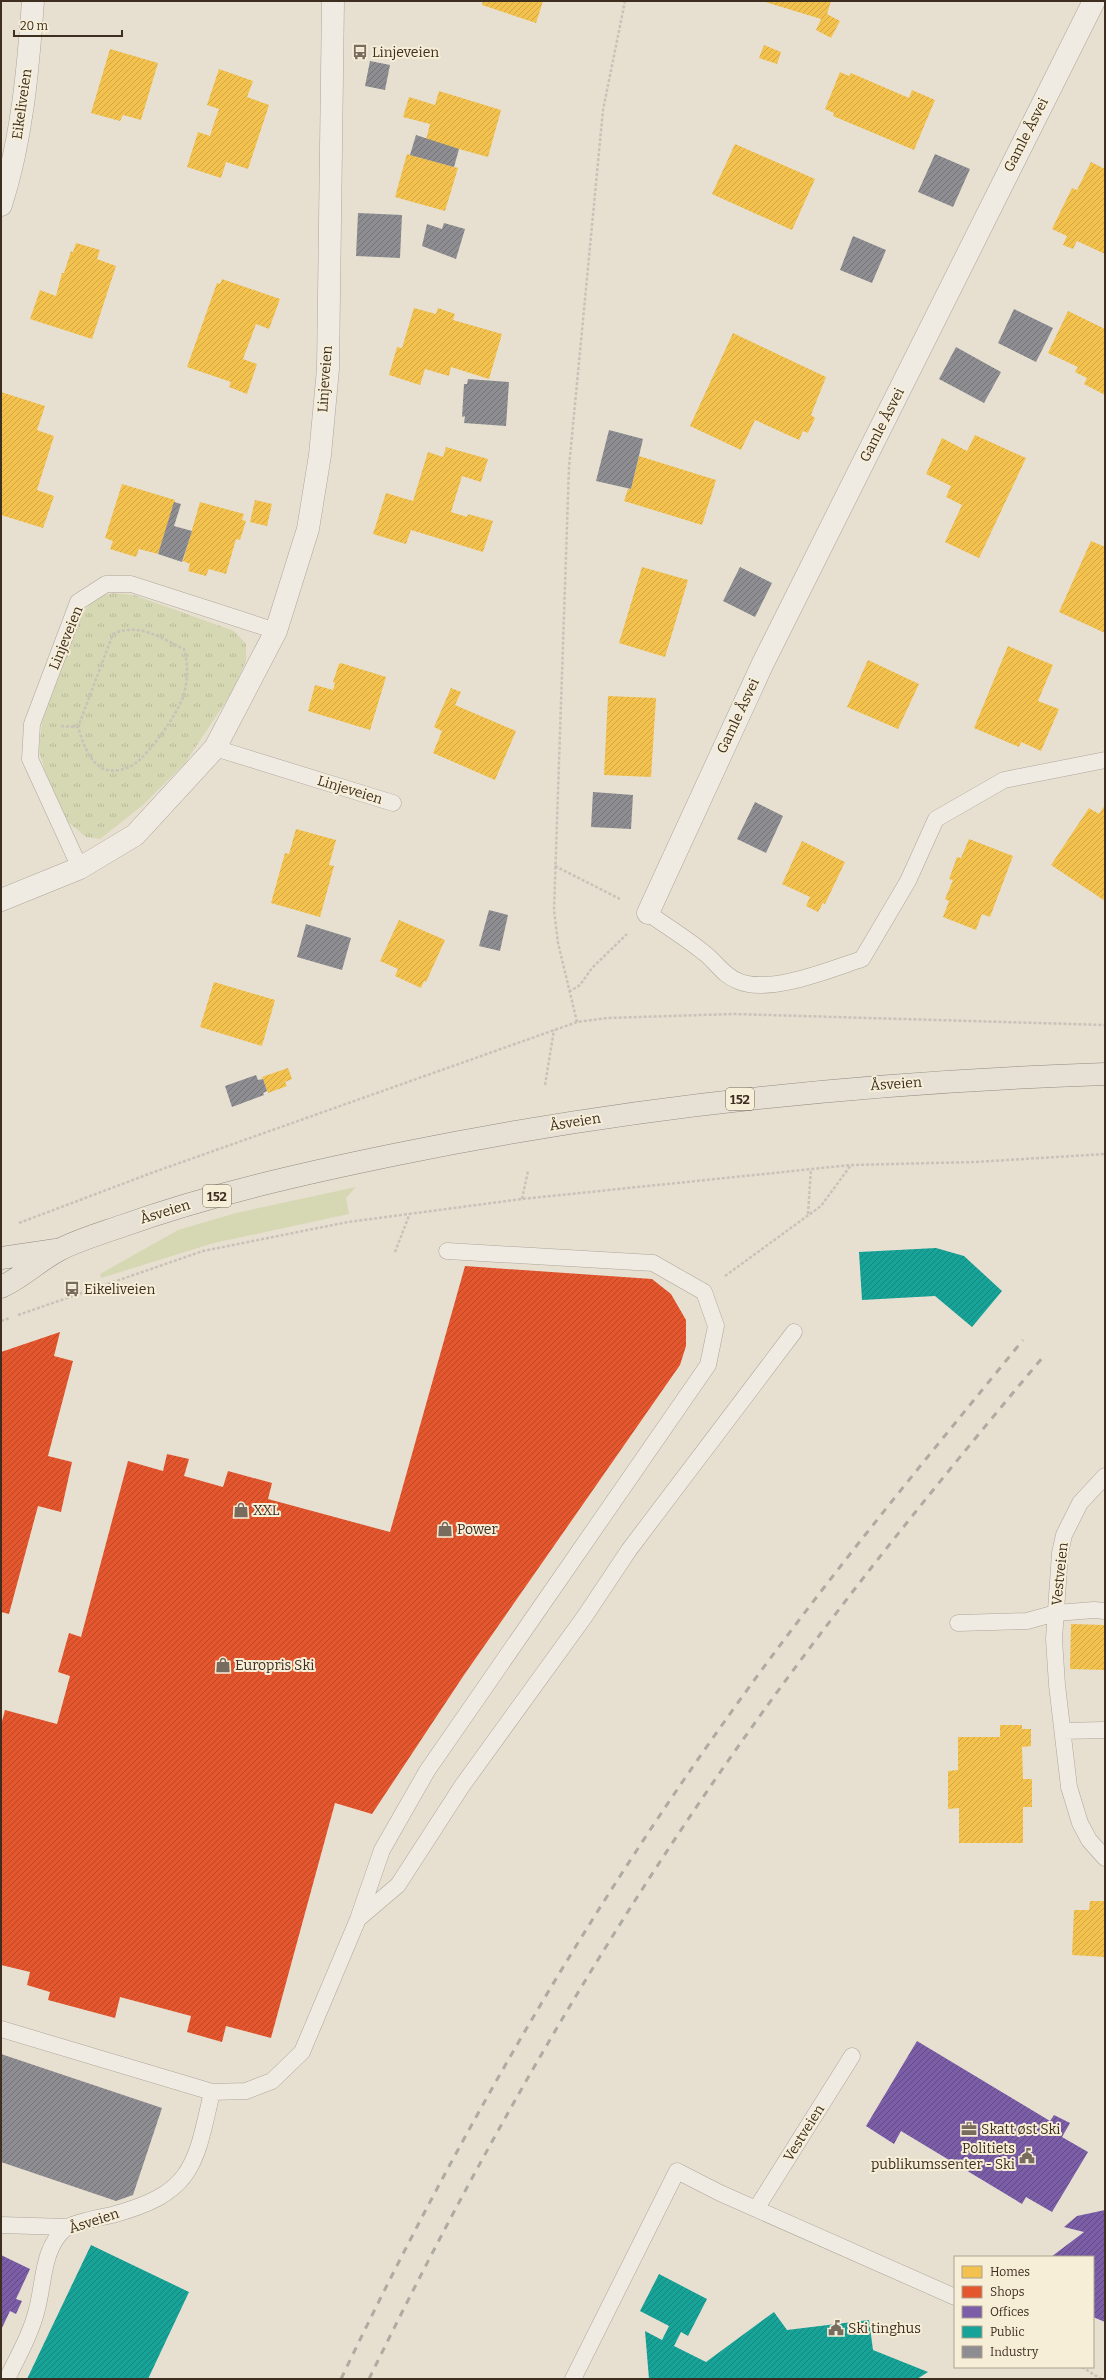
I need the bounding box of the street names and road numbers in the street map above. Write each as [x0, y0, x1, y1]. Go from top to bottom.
street label: Eikeliveien [9, 67, 35, 140]
street label: Gamle Åsvei [999, 95, 1052, 175]
street label: Linjeveien [314, 345, 336, 413]
street label: Gamle Åsvei [855, 385, 908, 465]
street label: Linjeveien [46, 604, 87, 672]
street label: Gamle Åsvei [712, 675, 763, 756]
street label: Linjeveien [315, 772, 385, 808]
street label: Åsveien [870, 1073, 922, 1094]
road number: 152 [726, 1088, 754, 1110]
street label: Åsveien [548, 1109, 602, 1134]
road number: 152 [203, 1185, 231, 1207]
street label: Åsveien [138, 1195, 192, 1228]
street label: Vestveien [1048, 1541, 1072, 1606]
street label: Vestveien [780, 2101, 828, 2164]
street label: Åsveien [67, 2204, 121, 2237]

